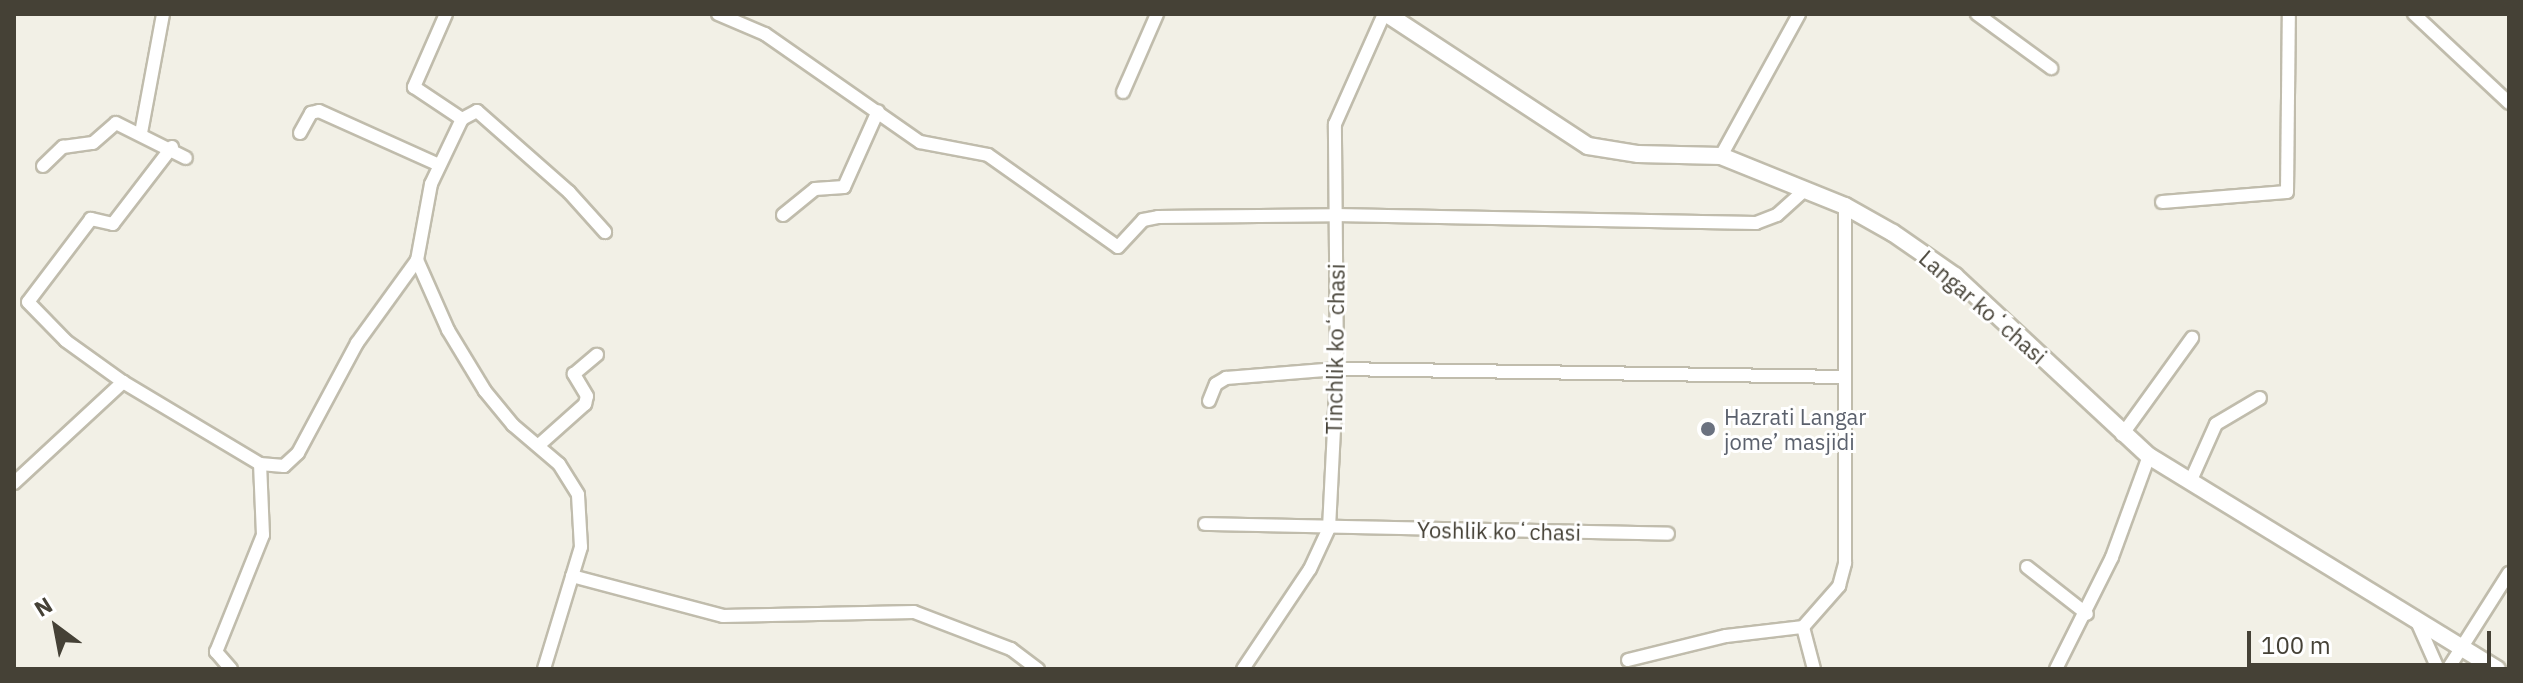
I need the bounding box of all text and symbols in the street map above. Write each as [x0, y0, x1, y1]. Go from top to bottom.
street label: Langar koʻchasi [1914, 245, 2052, 369]
street label: Tinchlik koʻchasi [1320, 263, 1350, 435]
place label: Hazrati Langar jome’ masjidi [1724, 403, 1866, 454]
marker: Hazrati Langar jome’ masjidi [1699, 420, 1717, 438]
street label: Yoshlik koʻchasi [1417, 516, 1581, 546]
north arrow [16, 587, 96, 667]
text: N [29, 590, 57, 623]
scale bar [2251, 615, 2495, 665]
text: 100 m [2261, 629, 2331, 661]

